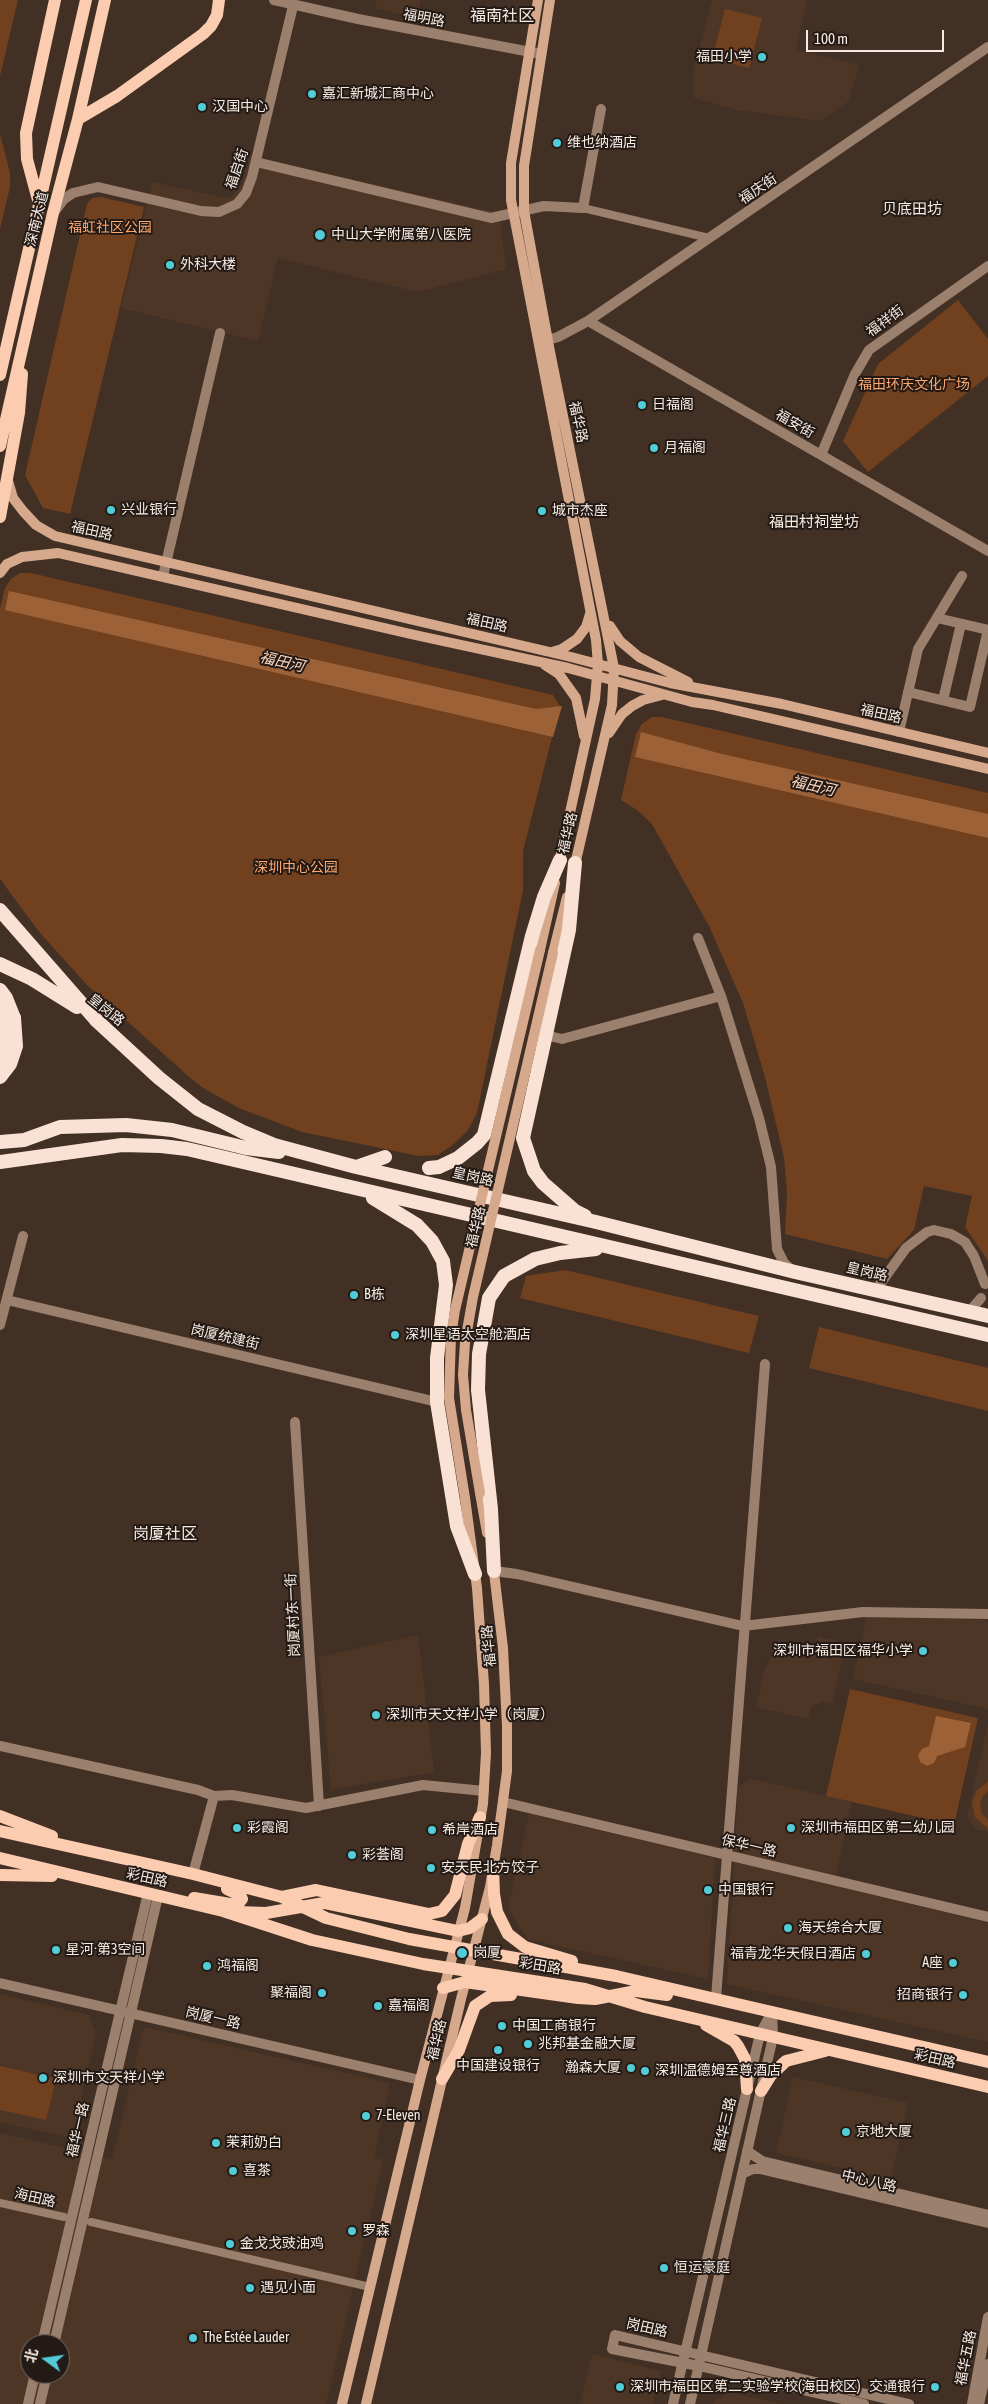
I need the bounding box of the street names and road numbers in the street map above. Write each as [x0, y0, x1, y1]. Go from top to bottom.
street label: 福明路 [402, 6, 446, 30]
street label: 福启街 [222, 146, 252, 192]
street label: 福庆街 [736, 170, 780, 208]
street label: 深南大道 [22, 190, 52, 248]
street label: 福祥街 [863, 302, 907, 340]
street label: 福华路 [565, 400, 591, 444]
street label: 福安街 [773, 406, 817, 442]
street label: 福田路 [70, 518, 114, 544]
street label: 福田路 [465, 610, 509, 636]
street label: 福田路 [859, 701, 903, 727]
street label: 福华路 [555, 811, 581, 855]
street label: 皇岗路 [84, 990, 128, 1030]
street label: 皇岗路 [451, 1164, 495, 1190]
street label: 福华路 [463, 1205, 489, 1249]
street label: 皇岗路 [845, 1259, 889, 1285]
street label: 岗厦统建街 [189, 1321, 261, 1353]
street label: 岗厦村东一街 [282, 1573, 304, 1657]
street label: 福华路 [478, 1624, 500, 1668]
street label: 保华一路 [720, 1832, 778, 1860]
street label: 彩田路 [125, 1865, 169, 1891]
street label: 彩田路 [518, 1954, 562, 1978]
street label: 岗厦一路 [184, 2004, 242, 2032]
street label: 福华路 [424, 2018, 450, 2062]
street label: 彩田路 [913, 2046, 957, 2072]
street label: 福华三路 [711, 2096, 739, 2154]
street label: 福华一路 [64, 2101, 92, 2159]
street label: 中心八路 [840, 2167, 898, 2195]
street label: 海田路 [13, 2185, 57, 2211]
street label: 岗田路 [625, 2315, 669, 2341]
street label: 福华五路 [952, 2329, 980, 2387]

